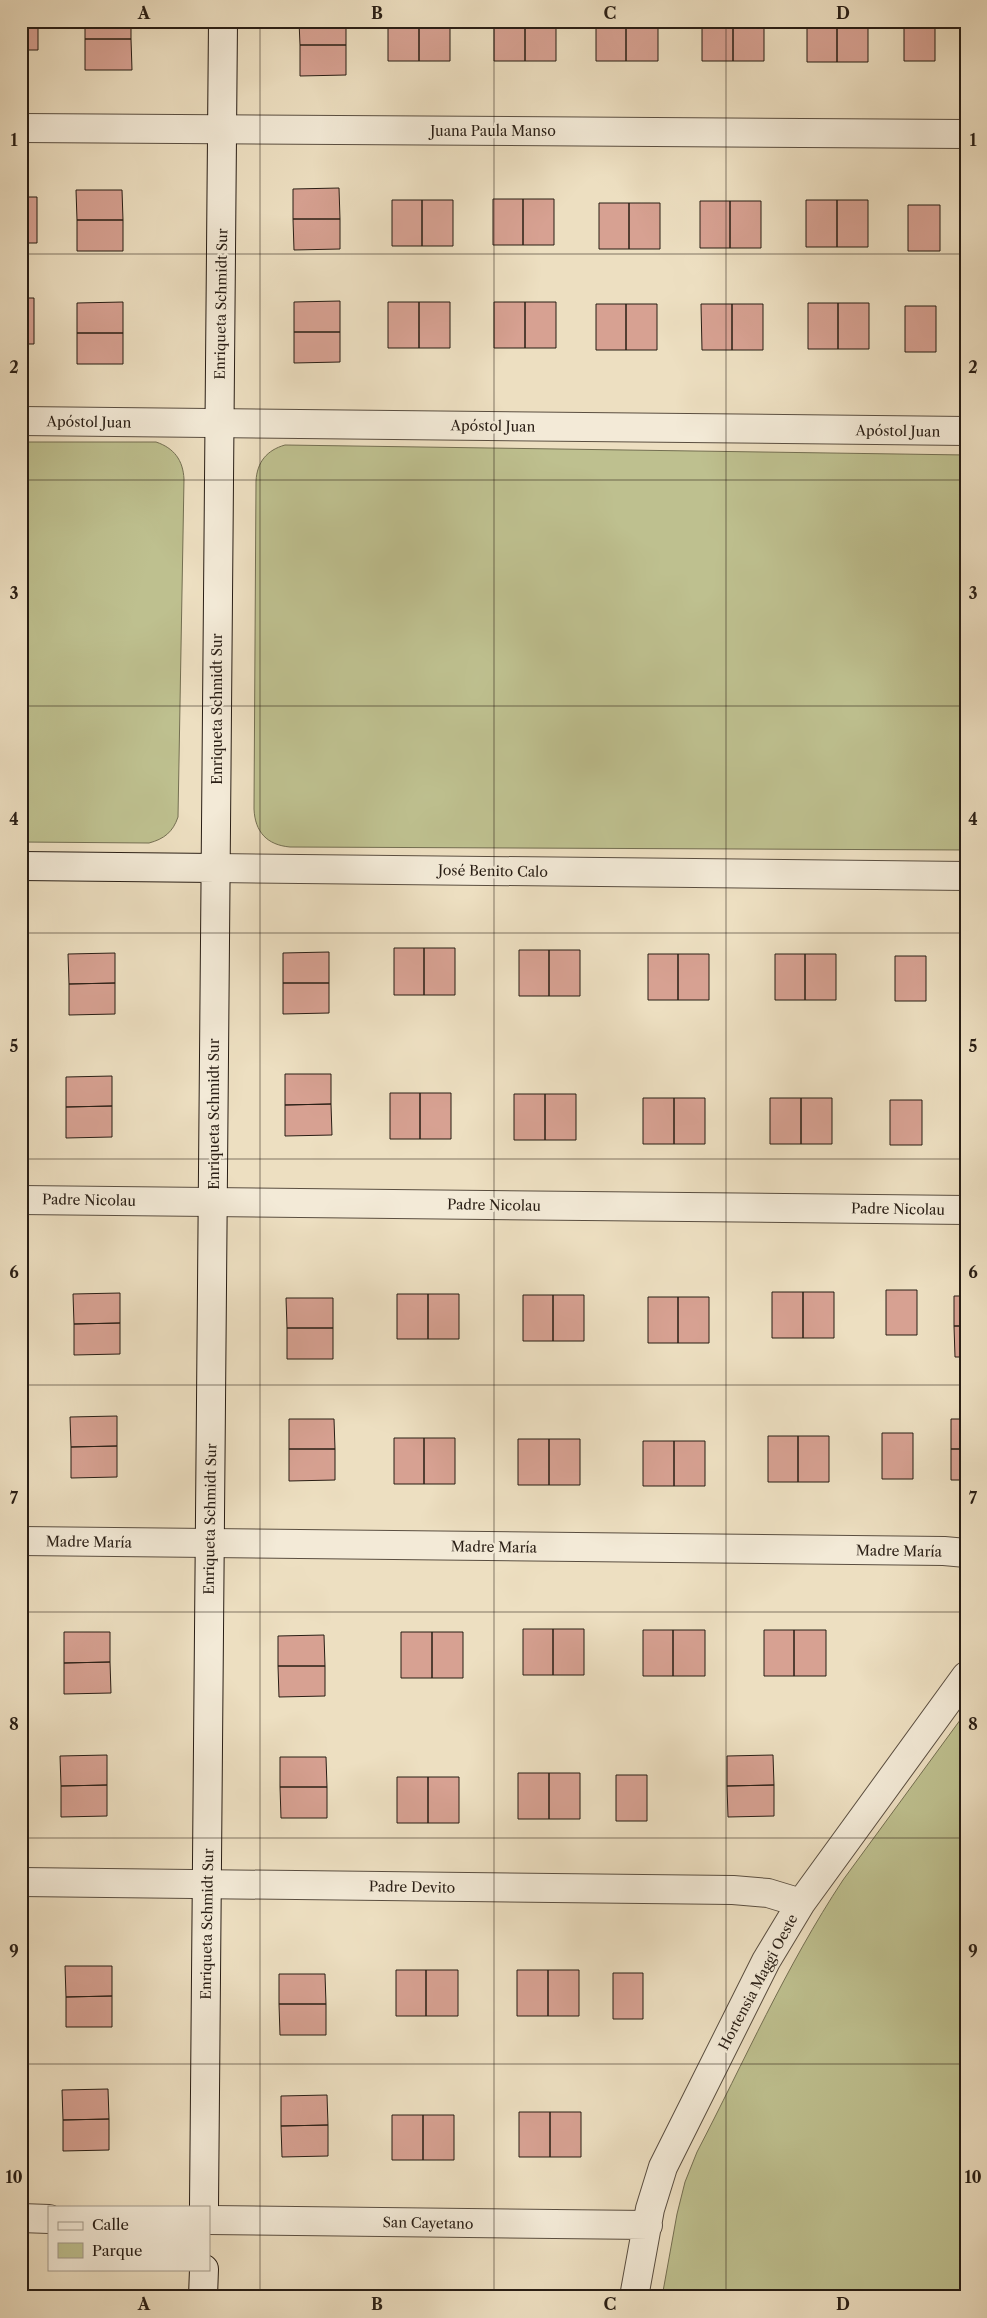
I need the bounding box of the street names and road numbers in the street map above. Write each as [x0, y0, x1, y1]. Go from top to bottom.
street label: Juana Paula Manso [428, 122, 556, 140]
street label: Enriqueta Schmidt Sur [211, 228, 231, 380]
street label: Apóstol Juan [46, 412, 132, 432]
street label: Apóstol Juan [450, 416, 536, 436]
street label: Apóstol Juan [855, 421, 941, 441]
street label: Enriqueta Schmidt Sur [208, 633, 226, 785]
street label: José Benito Calo [436, 861, 548, 881]
street label: Enriqueta Schmidt Sur [205, 1038, 223, 1190]
street label: Padre Nicolau [42, 1190, 137, 1210]
street label: Padre Nicolau [447, 1195, 542, 1215]
street label: Padre Nicolau [851, 1199, 946, 1219]
street label: Enriqueta Schmidt Sur [200, 1443, 220, 1595]
street label: Madre María [46, 1532, 133, 1552]
street label: Madre María [451, 1537, 538, 1557]
street label: Madre María [856, 1541, 943, 1561]
street label: Enriqueta Schmidt Sur [197, 1848, 217, 2000]
street label: Padre Devito [369, 1877, 455, 1897]
street label: Hortensia Maggi Oeste [715, 1911, 802, 2053]
street label: San Cayetano [382, 2213, 474, 2233]

